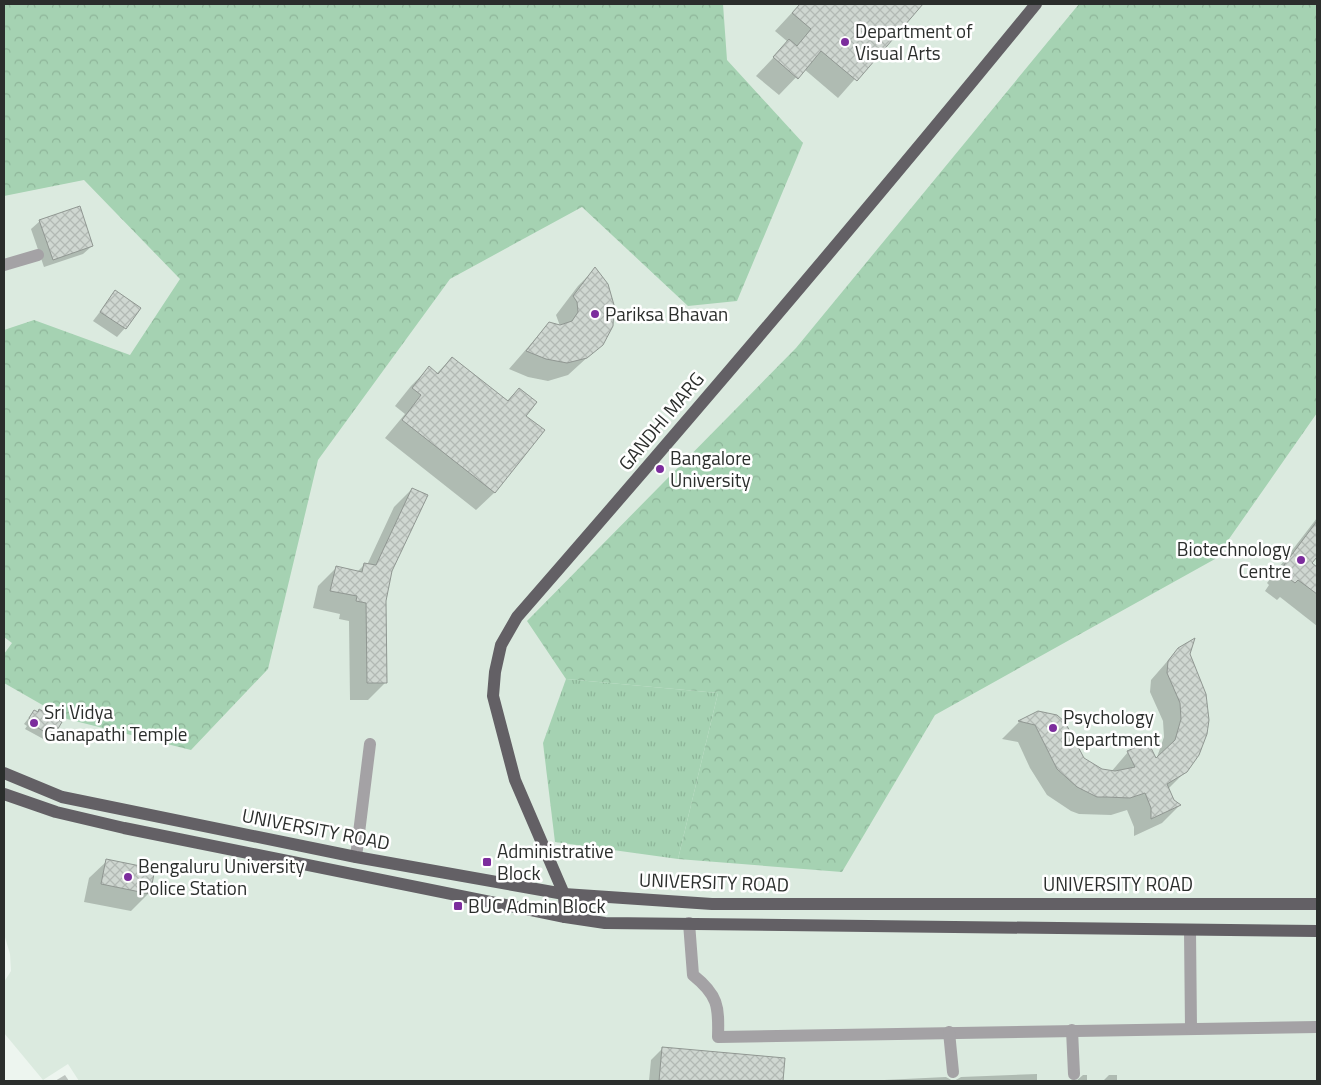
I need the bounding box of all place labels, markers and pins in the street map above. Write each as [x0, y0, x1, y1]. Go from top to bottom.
place label: Department of Visual Arts [855, 16, 973, 67]
marker: Department of Visual Arts [839, 36, 851, 48]
place label: Pariksa Bhavan [605, 299, 728, 328]
marker: Pariksa Bhavan [589, 308, 601, 320]
place label: Bangalore University [670, 443, 751, 494]
marker: Bangalore University [654, 463, 666, 475]
place label: Biotechnology Centre [1177, 534, 1291, 585]
marker: Biotechnology Centre [1295, 554, 1307, 566]
place label: Sri Vidya Ganapathi Temple [44, 697, 187, 748]
place label: Psychology Department [1063, 702, 1160, 753]
marker: Sri Vidya Ganapathi Temple [28, 717, 40, 729]
marker: Psychology Department [1047, 722, 1059, 734]
place label: Administrative Block [497, 836, 614, 887]
place label: Bengaluru University Police Station [138, 851, 305, 902]
marker: Administrative Block [481, 856, 493, 868]
marker: Bengaluru University Police Station [122, 871, 134, 883]
place label: BUC Admin Block [468, 891, 606, 920]
marker: BUC Admin Block [452, 900, 464, 912]

